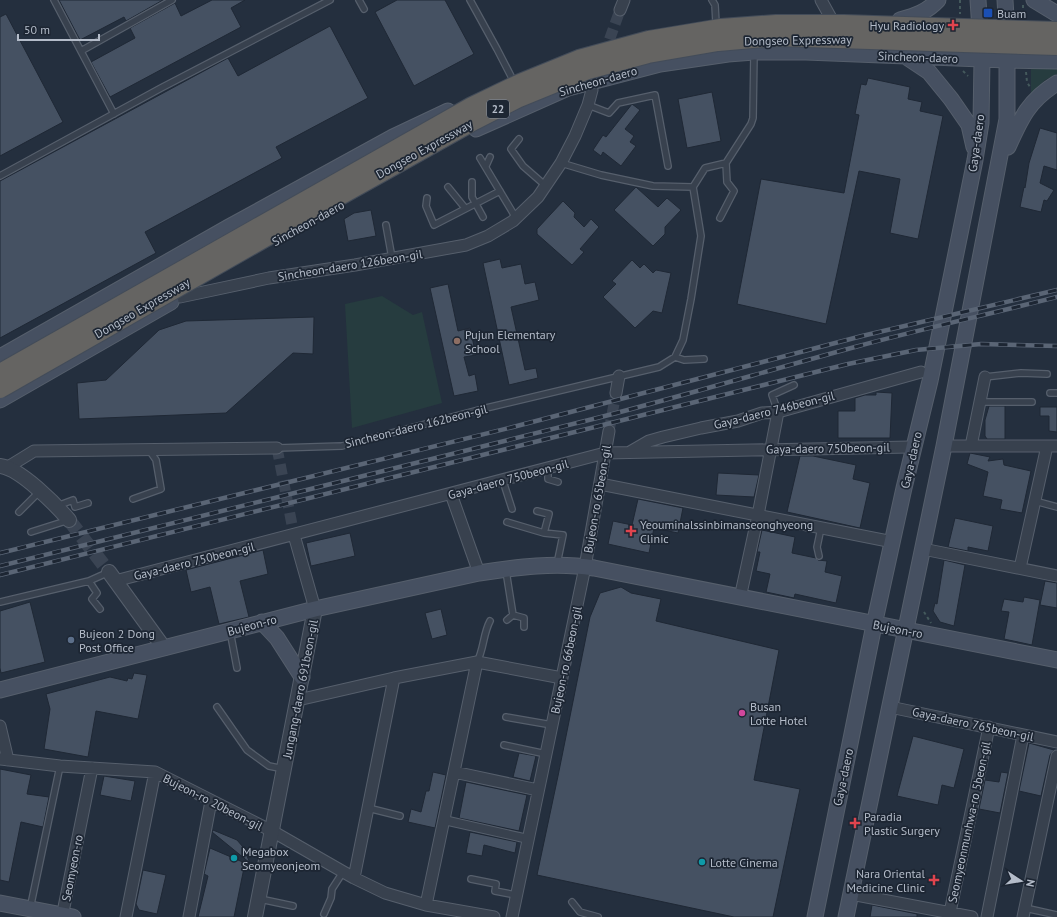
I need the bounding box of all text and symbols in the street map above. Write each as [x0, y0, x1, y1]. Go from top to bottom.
place label: Buam [997, 6, 1026, 21]
marker: Buam [982, 7, 994, 19]
scale bar [18, 16, 99, 42]
place label: Hyu Radiology [870, 18, 944, 33]
marker: Hyu Radiology [947, 19, 959, 31]
text: 50 m [24, 22, 50, 37]
street label: Dongseo Expressway [744, 32, 852, 48]
street label: Sincheon-daero [878, 48, 958, 66]
street label: Sincheon-daero [557, 63, 639, 99]
road number: 22 [487, 100, 509, 118]
street label: Gaya-daero [965, 113, 987, 173]
street label: Dongseo Expressway [373, 116, 475, 182]
street label: Sincheon-daero [269, 197, 347, 249]
street label: Sincheon-daero 126beon-gil [277, 246, 424, 284]
street label: Dongseo Expressway [92, 274, 193, 341]
place label: Pujun Elementary School [465, 327, 556, 356]
marker: Pujun Elementary School [452, 336, 462, 346]
street label: Gaya-daero 746beon-gil [712, 388, 836, 432]
street label: Sincheon-daero 162beon-gil [343, 401, 489, 451]
street label: Gaya-daero [897, 430, 925, 490]
street label: Gaya-daero 750beon-gil [766, 439, 891, 457]
street label: Bujeon-ro 65beon-gil [580, 443, 614, 554]
street label: Gaya-daero 750beon-gil [446, 456, 570, 502]
place label: Yeouminalssinbimanseonghyeong Clinic [640, 517, 813, 546]
marker: Yeouminalssinbimanseonghyeong Clinic [625, 525, 637, 537]
street label: Gaya-daero 750beon-gil [132, 539, 256, 583]
street label: Bujeon-ro 66beon-gil [547, 604, 585, 715]
street label: Bujeon-ro [226, 611, 278, 639]
street label: Bujeon-ro [872, 617, 924, 641]
street label: Jungang-daero 691beon-gil [279, 618, 321, 761]
place label: Bujeon 2 Dong Post Office [79, 626, 155, 655]
marker: Bujeon 2 Dong Post Office [66, 635, 76, 645]
place label: Busan Lotte Hotel [750, 699, 808, 728]
street label: Gaya-daero 765beon-gil [911, 704, 1036, 744]
marker: Busan Lotte Hotel [737, 708, 747, 718]
street label: Seomyeonmunhwa-ro 5beon-gil [945, 739, 994, 904]
street label: Gaya-daero [830, 747, 856, 807]
street label: Bujeon-ro 20beon-gil [161, 770, 266, 834]
place label: Paradia Plastic Surgery [864, 809, 940, 838]
marker: Paradia Plastic Surgery [849, 817, 861, 829]
street label: Seomyeon-ro [58, 833, 86, 903]
place label: Megabox Seomyeonjeom [242, 844, 320, 873]
marker: Megabox Seomyeonjeom [229, 853, 239, 863]
place label: Lotte Cinema [710, 855, 778, 870]
marker: Lotte Cinema [697, 857, 707, 867]
north arrow [1001, 861, 1041, 901]
place label: Nara Oriental Medicine Clinic [846, 866, 926, 895]
marker: Nara Oriental Medicine Clinic [928, 874, 940, 886]
text: N [1023, 878, 1038, 888]

